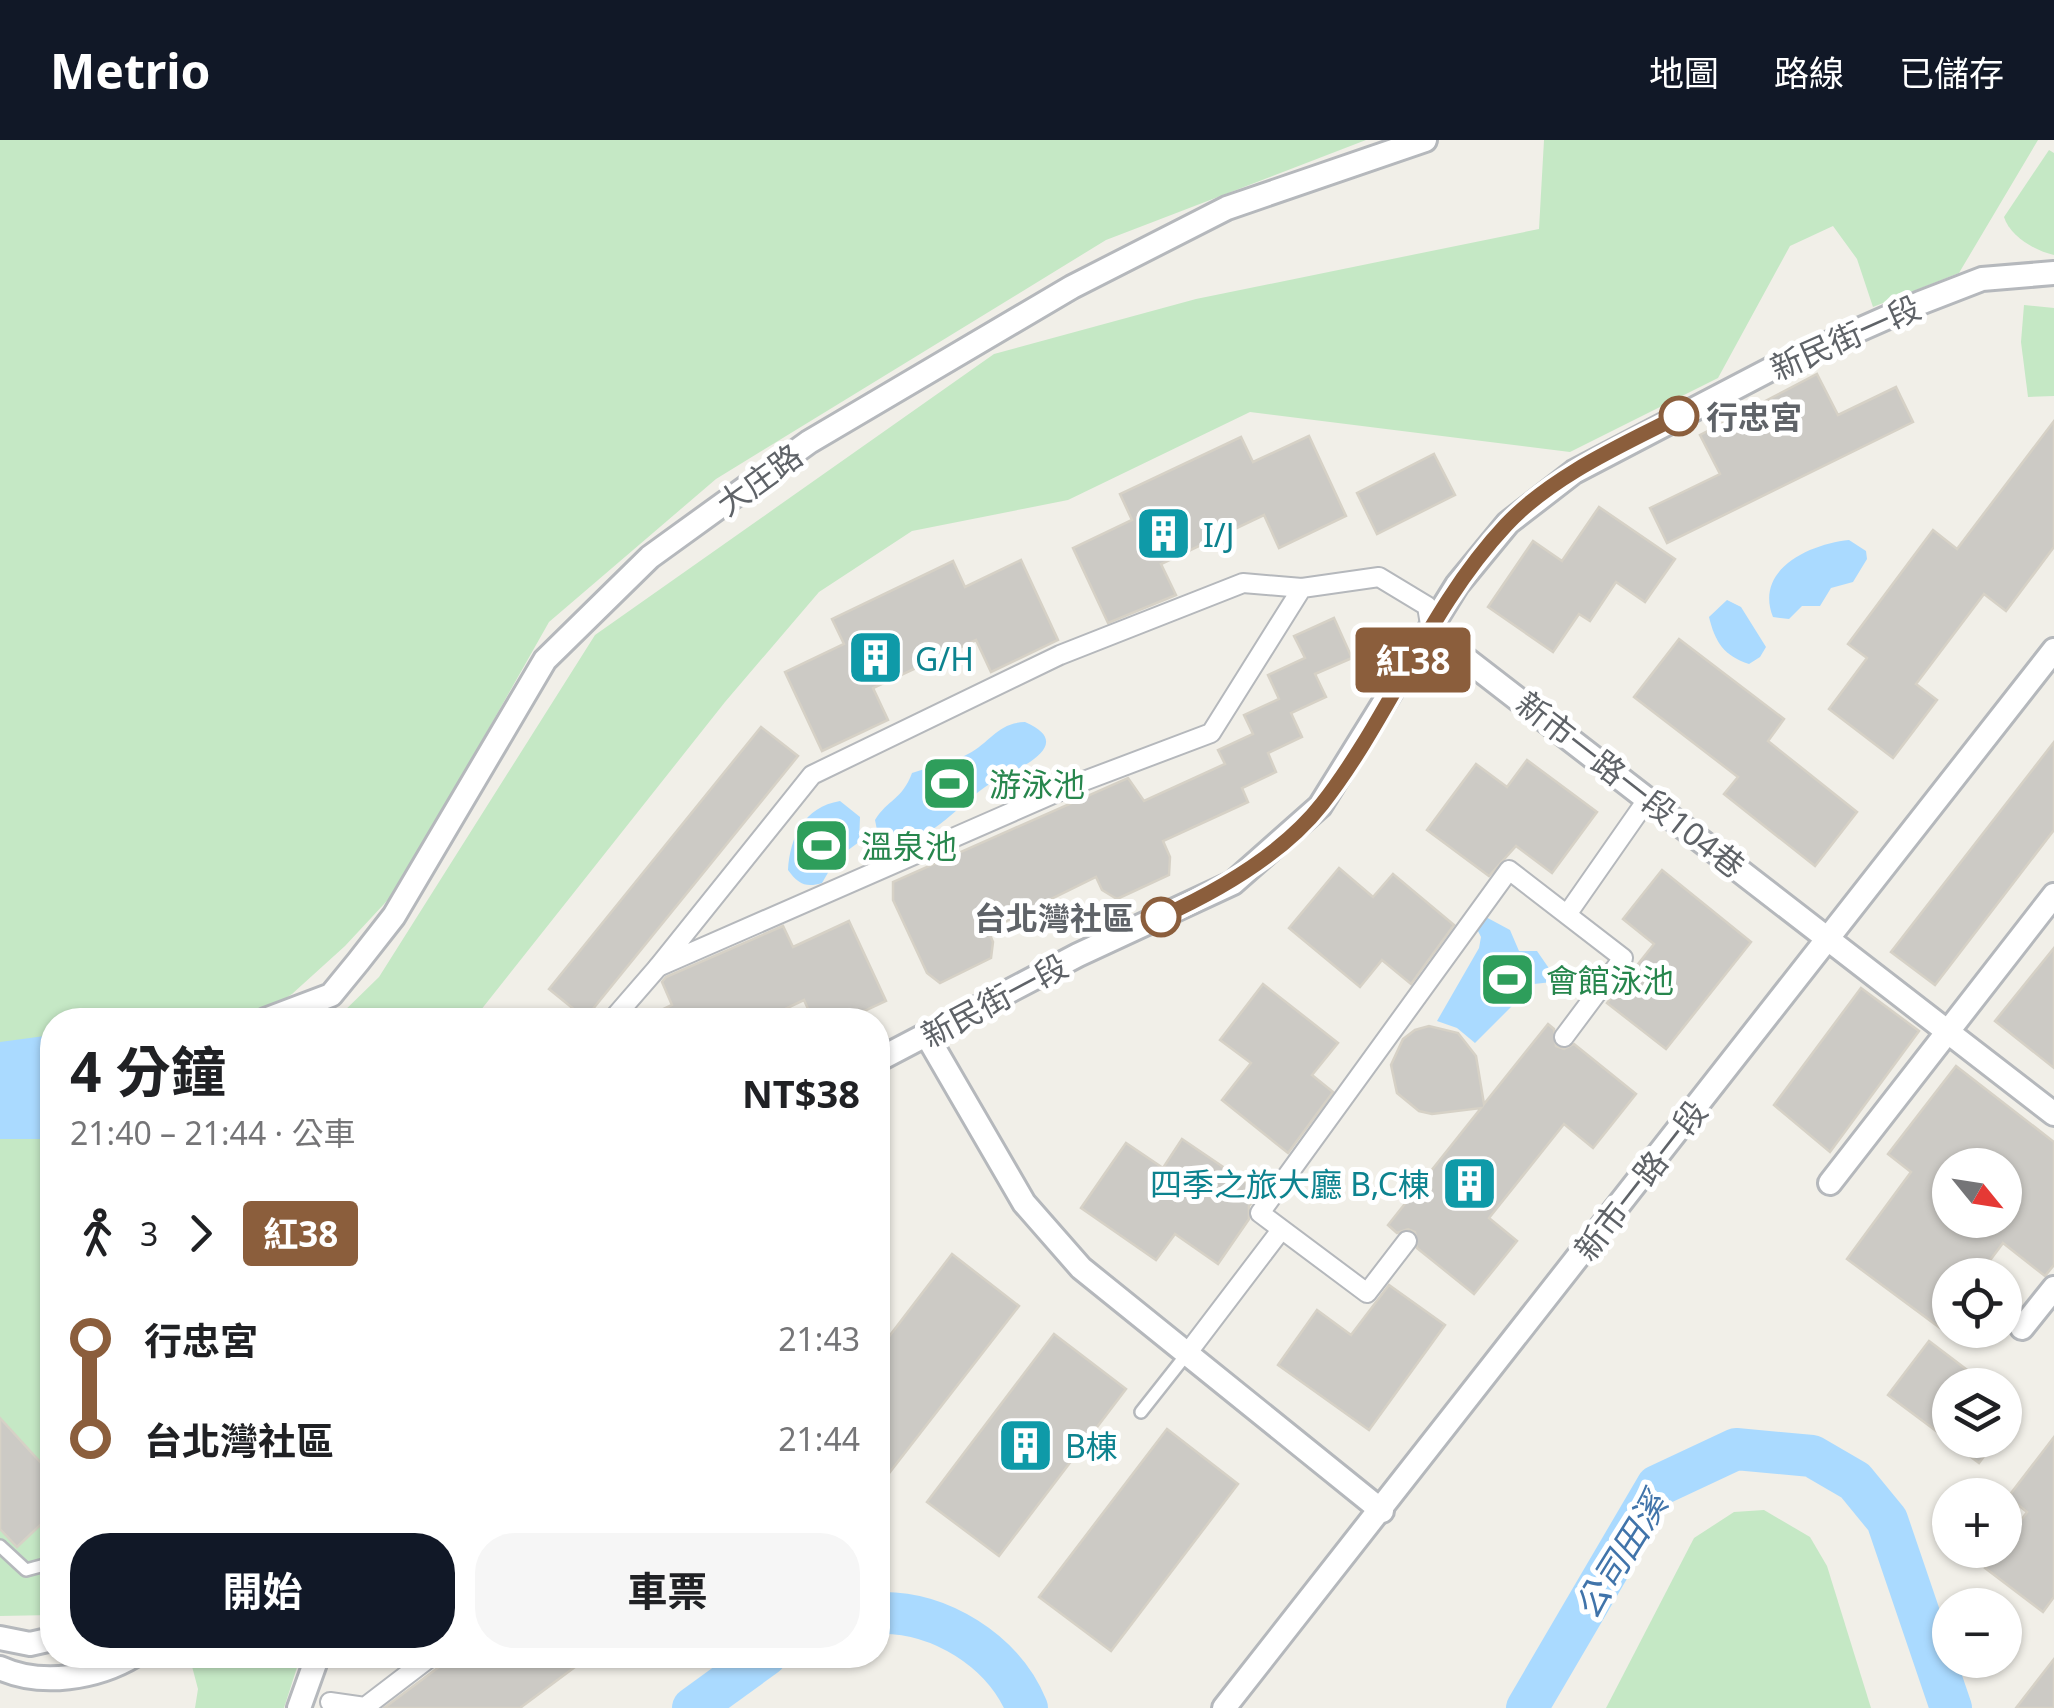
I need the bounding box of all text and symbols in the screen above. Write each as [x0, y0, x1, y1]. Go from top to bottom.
text: Metrio [50, 38, 211, 103]
text: 地圖 [1649, 49, 1719, 96]
text: 路線 [1774, 49, 1844, 96]
text: 已儲存 [1899, 49, 2004, 96]
street label: 新民街一段 [1763, 285, 1927, 389]
place label: 行忠宮 [1706, 395, 1802, 438]
marker: 行忠宮 [1660, 397, 1698, 435]
street label: 大庄路 [708, 433, 810, 525]
building icon: I/J [1134, 504, 1194, 564]
place label: I/J [1203, 513, 1235, 556]
building icon: G/H [846, 628, 906, 688]
line badge: 紅38 [1356, 628, 1470, 692]
place label: G/H [915, 637, 974, 680]
text: 紅38 [1375, 637, 1451, 684]
street label: 新市一路一段104巷 [1508, 681, 1754, 887]
sports icon: 游泳池 [920, 753, 980, 813]
place label: 游泳池 [989, 762, 1085, 805]
sports icon: 溫泉池 [792, 815, 852, 875]
place label: 溫泉池 [861, 824, 957, 867]
place label: 台北灣社區 [974, 896, 1134, 939]
marker: 台北灣社區 [1142, 898, 1180, 936]
street label: 新民街一段 [913, 943, 1075, 1057]
sports icon: 會館泳池 [1477, 949, 1537, 1009]
place label: 會館泳池 [1546, 958, 1674, 1001]
text: 4 分鐘 [70, 1033, 226, 1108]
text: NT$38 [742, 1067, 860, 1119]
street label: 新市一路一段 [1564, 1091, 1716, 1269]
text: 21:40 – 21:44 · 公車 [70, 1111, 355, 1154]
north arrow [1932, 1148, 2022, 1238]
map controls [1932, 1148, 2022, 1678]
building icon: 四季之旅大廳 B,C棟 [1439, 1153, 1499, 1213]
place label: 四季之旅大廳 B,C棟 [1150, 1162, 1430, 1205]
icon: walk [70, 1206, 125, 1261]
icon: forward [173, 1206, 228, 1261]
text: 紅38 [263, 1210, 338, 1257]
text: 3 [140, 1212, 158, 1255]
button: locate [1932, 1258, 2022, 1348]
text: 行忠宮 [144, 1314, 258, 1366]
text: 21:43 [778, 1317, 860, 1360]
button: layers [1932, 1368, 2022, 1458]
text: 台北灣社區 [144, 1414, 334, 1466]
building icon: B棟 [996, 1415, 1056, 1475]
text: 21:44 [778, 1417, 860, 1460]
place label: B棟 [1065, 1424, 1118, 1467]
button: + [1932, 1478, 2022, 1568]
water label: 公司田溪 [1563, 1479, 1680, 1627]
button: 開始 [70, 1533, 455, 1648]
button: 車票 [475, 1533, 860, 1648]
button: − [1932, 1588, 2022, 1678]

